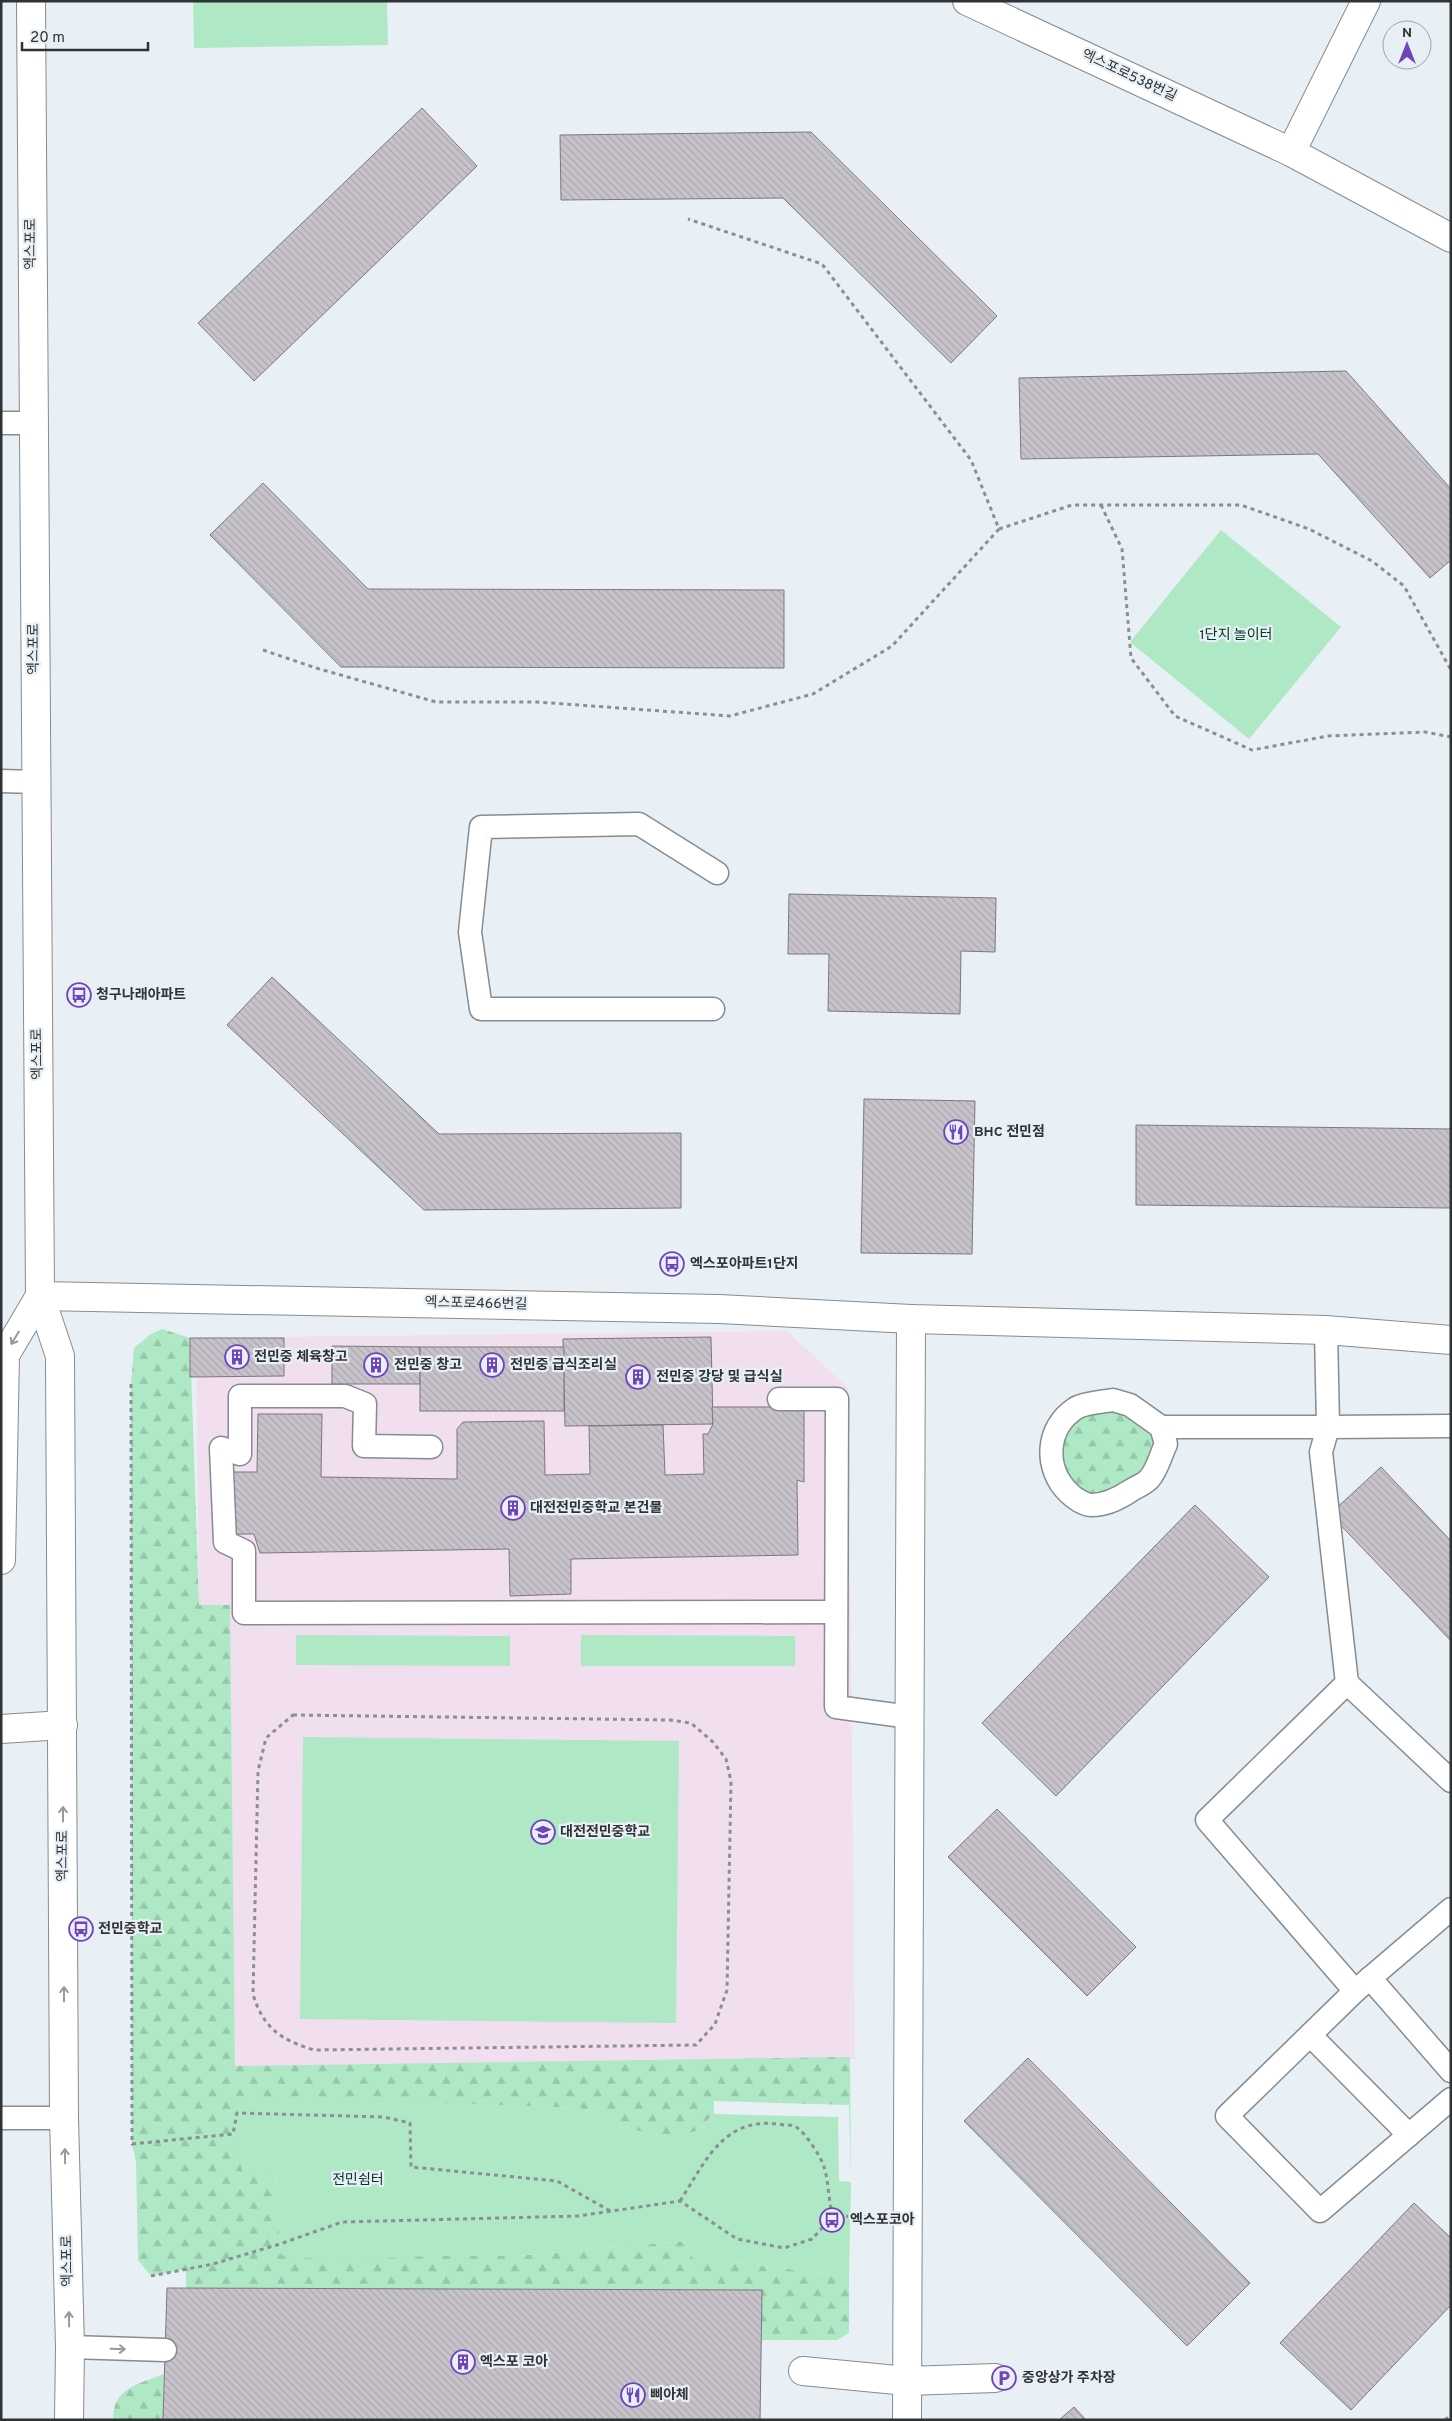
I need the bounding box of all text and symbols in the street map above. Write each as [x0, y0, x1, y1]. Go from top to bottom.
scale bar [22, 20, 149, 52]
north arrow [1382, 20, 1432, 70]
text: N [1402, 25, 1412, 42]
text: 20 m [30, 29, 65, 48]
street label: 엑스포로538번길 [1079, 47, 1179, 105]
street label: 엑스포로 [23, 218, 40, 270]
street label: 엑스포로 [26, 623, 43, 675]
park label: 1단지 놀이터 [1200, 627, 1272, 644]
bus stop icon: 청구나래아파트 [66, 982, 92, 1008]
place label: 청구나래아파트 [96, 987, 186, 1004]
street label: 엑스포로 [29, 1028, 47, 1080]
restaurant icon: BHC 전민점 [943, 1119, 969, 1145]
place label: BHC 전민점 [974, 1124, 1045, 1141]
bus stop icon: 엑스포아파트1단지 [659, 1251, 685, 1277]
place label: 엑스포아파트1단지 [690, 1256, 799, 1273]
street label: 엑스포로466번길 [425, 1295, 527, 1313]
one-way arrow [9, 1331, 19, 1345]
building icon: 전민중 체육창고 [224, 1344, 250, 1370]
place label: 전민중 체육창고 [254, 1349, 348, 1366]
building icon: 전민중 창고 [363, 1352, 389, 1378]
building icon: 전민중 급식조리실 [479, 1352, 505, 1378]
place label: 전민중 창고 [394, 1357, 462, 1374]
place label: 전민중 급식조리실 [510, 1357, 617, 1374]
building icon: 전민중 강당 및 급식실 [625, 1364, 651, 1390]
place label: 전민중 강당 및 급식실 [656, 1369, 782, 1386]
building icon: 대전전민중학교 본건물 [500, 1495, 526, 1521]
place label: 대전전민중학교 본건물 [530, 1499, 662, 1517]
one-way arrow [58, 1806, 68, 1822]
school or university icon: 대전전민중학교 [530, 1819, 556, 1845]
place label: 대전전민중학교 [560, 1823, 650, 1841]
street label: 엑스포로 [55, 1830, 72, 1882]
bus stop icon: 전민중학교 [68, 1916, 94, 1942]
place label: 전민중학교 [98, 1920, 163, 1938]
one-way arrow [59, 1986, 69, 2002]
one-way arrow [60, 2148, 70, 2164]
park label: 전민쉼터 [332, 2172, 384, 2189]
bus stop icon: 엑스포코아 [819, 2207, 845, 2233]
place label: 엑스포코아 [850, 2212, 915, 2229]
street label: 엑스포로 [59, 2235, 77, 2287]
one-way arrow [64, 2311, 74, 2327]
one-way arrow [109, 2344, 125, 2354]
building icon: 엑스포 코아 [450, 2349, 476, 2375]
place label: 엑스포 코아 [480, 2354, 548, 2371]
parking icon: 중앙상가 주차장 [991, 2365, 1017, 2391]
place label: 중앙상가 주차장 [1022, 2370, 1116, 2387]
restaurant icon: 삐아체 [620, 2382, 646, 2408]
place label: 삐아체 [650, 2387, 689, 2404]

